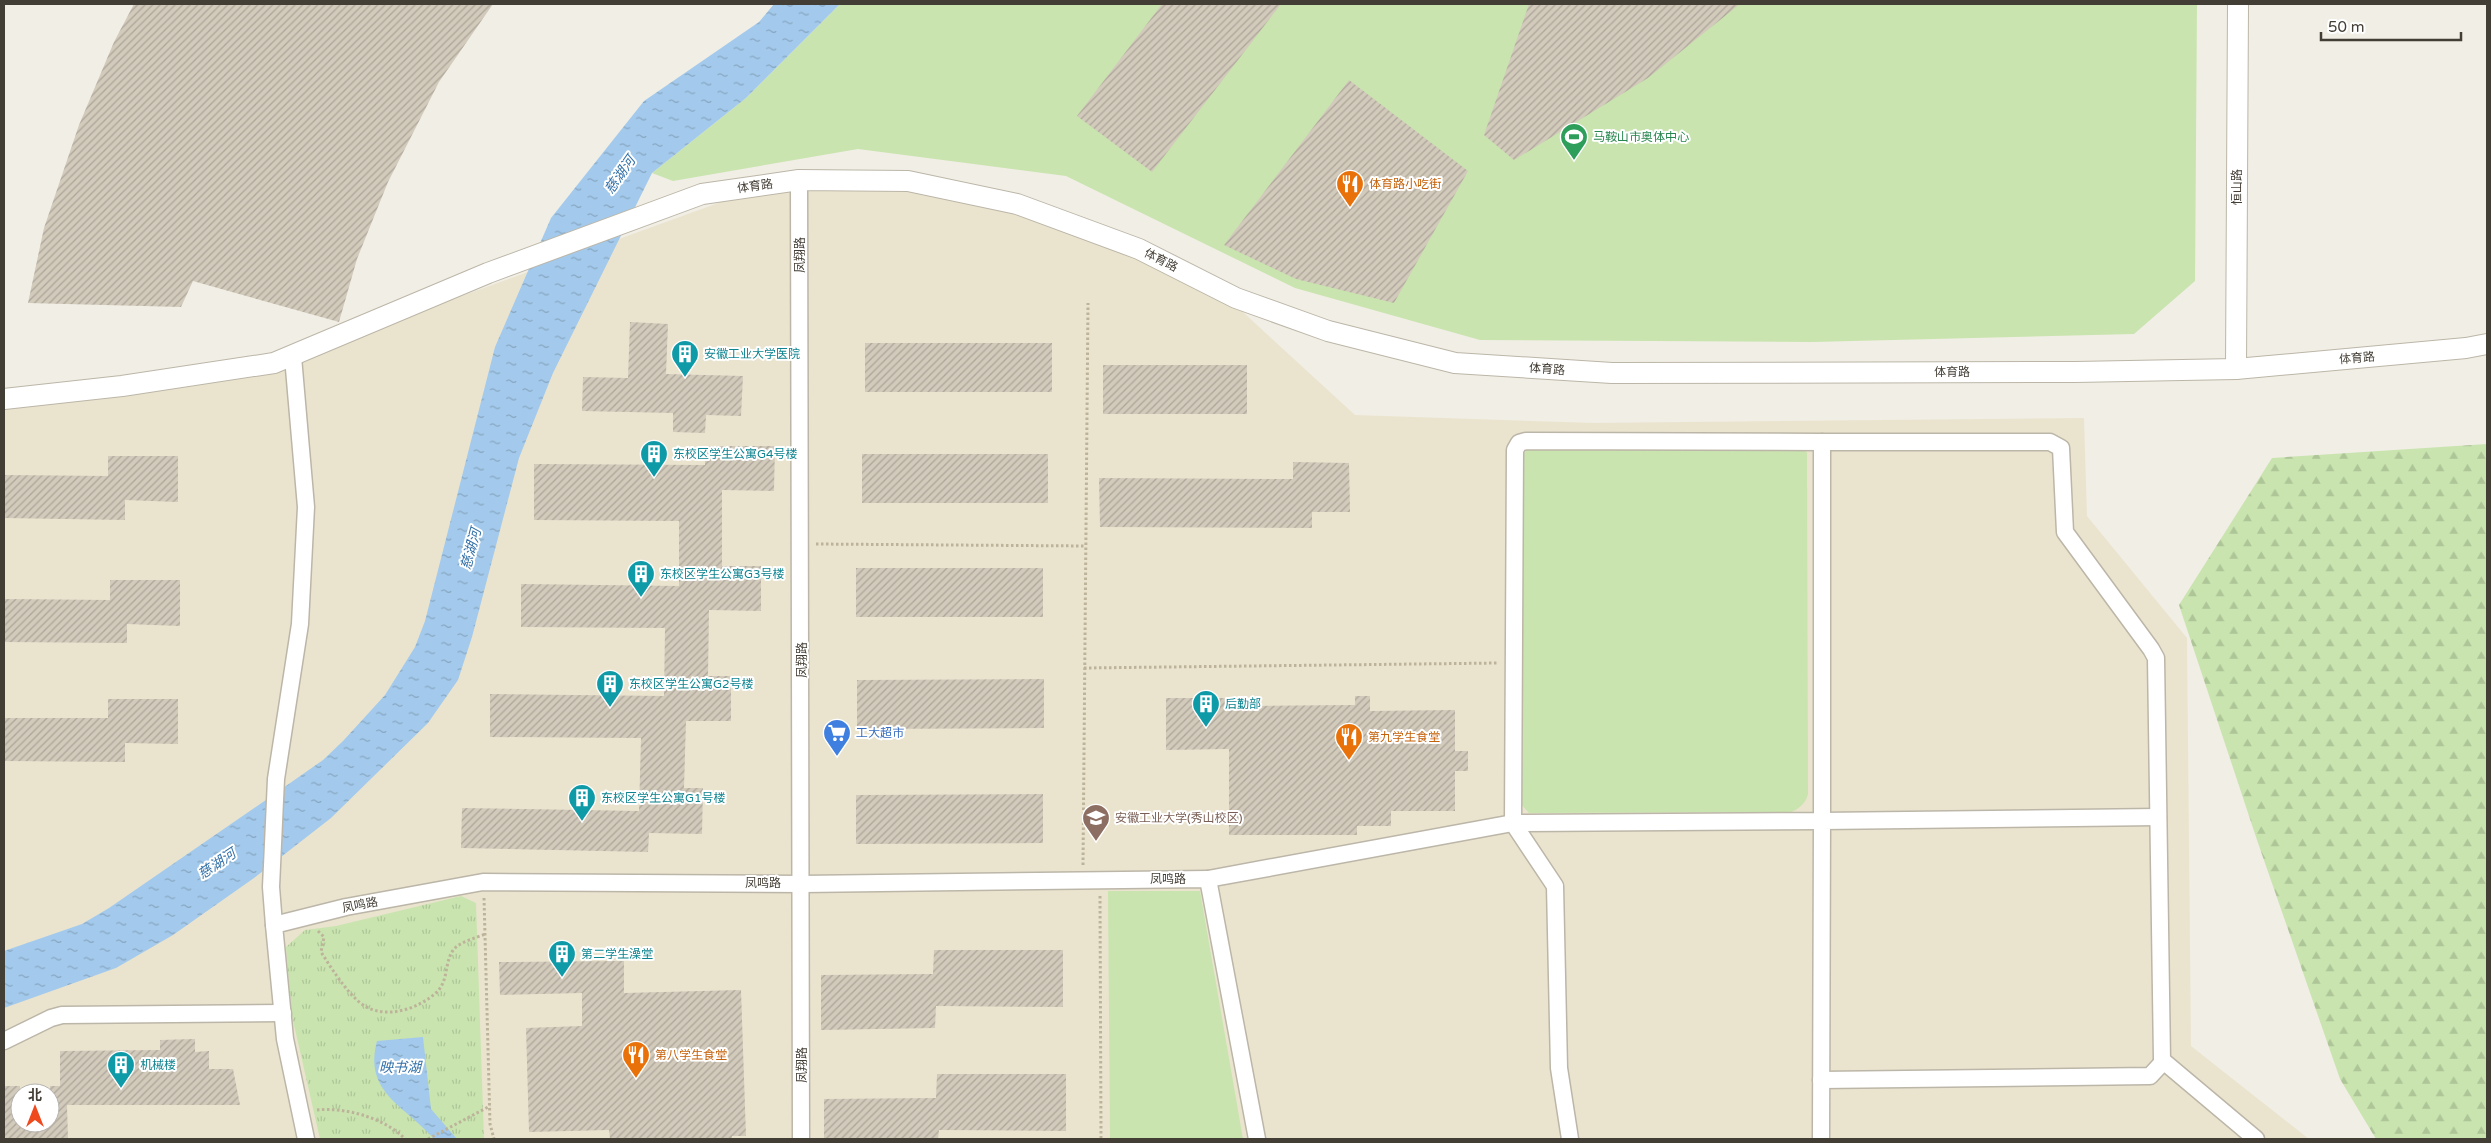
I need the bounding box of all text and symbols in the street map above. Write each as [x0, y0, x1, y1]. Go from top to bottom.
scale bar [2321, 10, 2461, 42]
text: 50 m [2328, 18, 2365, 36]
sports icon: 马鞍山市奥体中心 [1559, 122, 1589, 161]
place label: 马鞍山市奥体中心 [1593, 130, 1689, 144]
water label: 慈湖河 [601, 150, 641, 197]
restaurant icon: 体育路小吃街 [1335, 169, 1365, 208]
street label: 恒山路 [2230, 169, 2244, 205]
street label: 体育路 [736, 177, 774, 195]
place label: 体育路小吃街 [1369, 177, 1441, 191]
street label: 凤翔路 [793, 237, 807, 273]
street label: 体育路 [1142, 246, 1180, 274]
building icon: 安徽工业大学医院 [670, 339, 700, 378]
place label: 安徽工业大学医院 [704, 347, 800, 361]
street label: 体育路 [2338, 349, 2376, 367]
street label: 体育路 [1529, 361, 1565, 377]
street label: 体育路 [1934, 365, 1970, 379]
building icon: 东校区学生公寓G4号楼 [639, 439, 669, 478]
place label: 东校区学生公寓G4号楼 [673, 447, 798, 461]
water label: 慈湖河 [457, 524, 485, 571]
building icon: 东校区学生公寓G3号楼 [626, 559, 656, 598]
place label: 东校区学生公寓G3号楼 [660, 567, 785, 581]
street label: 凤翔路 [795, 642, 809, 678]
building icon: 东校区学生公寓G2号楼 [595, 669, 625, 708]
place label: 东校区学生公寓G2号楼 [629, 677, 754, 691]
building icon: 后勤部 [1191, 689, 1221, 728]
place label: 后勤部 [1225, 697, 1261, 711]
supermarket icon: 工大超市 [822, 718, 852, 757]
restaurant icon: 第九学生食堂 [1334, 722, 1364, 761]
place label: 工大超市 [856, 726, 904, 740]
place label: 第九学生食堂 [1368, 730, 1440, 744]
building icon: 东校区学生公寓G1号楼 [567, 783, 597, 822]
place label: 东校区学生公寓G1号楼 [601, 791, 726, 805]
school or university icon: 安徽工业大学(秀山校区) [1081, 803, 1111, 842]
place label: 安徽工业大学(秀山校区) [1115, 811, 1243, 825]
water label: 慈湖河 [195, 844, 242, 883]
street label: 凤鸣路 [1150, 872, 1186, 886]
street label: 凤鸣路 [745, 876, 781, 890]
street label: 凤鸣路 [341, 895, 379, 915]
building icon: 第二学生澡堂 [547, 939, 577, 978]
place label: 第二学生澡堂 [581, 947, 653, 961]
restaurant icon: 第八学生食堂 [621, 1040, 651, 1079]
street label: 凤翔路 [795, 1047, 809, 1083]
place label: 第八学生食堂 [655, 1048, 727, 1062]
building icon: 机械楼 [106, 1050, 136, 1089]
place label: 机械楼 [140, 1058, 176, 1072]
water label: 映书湖 [379, 1059, 423, 1076]
north arrow [10, 1083, 60, 1133]
text: 北 [28, 1087, 42, 1104]

